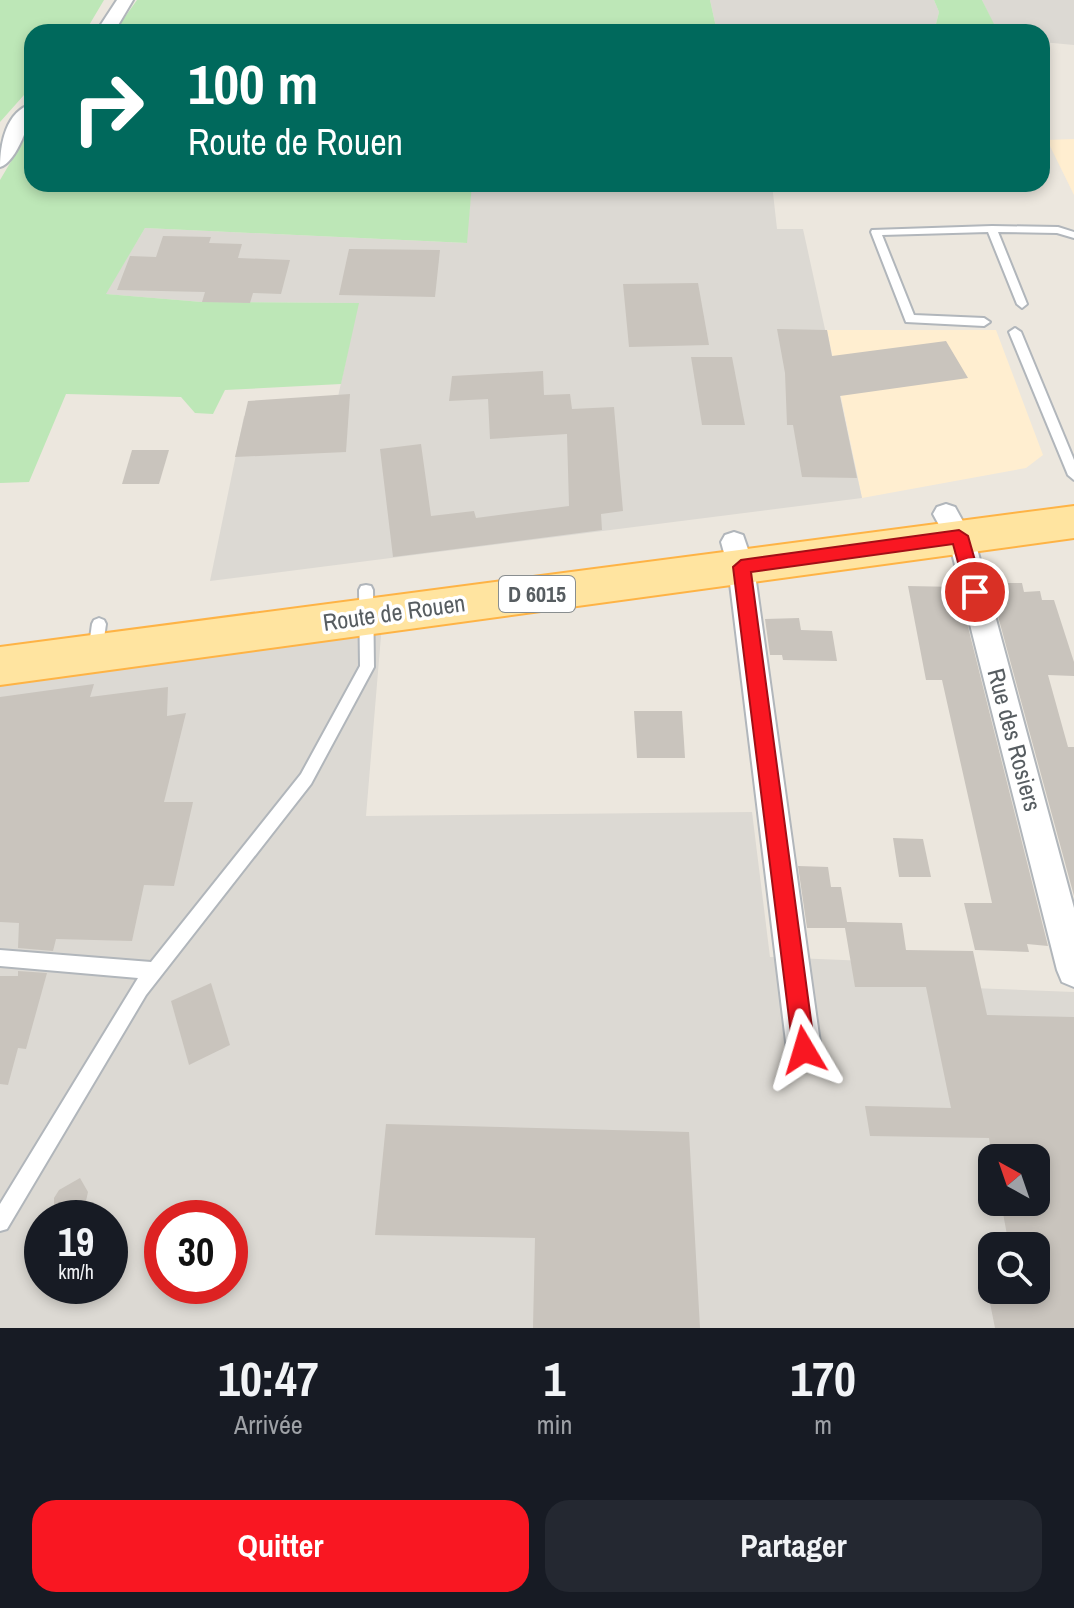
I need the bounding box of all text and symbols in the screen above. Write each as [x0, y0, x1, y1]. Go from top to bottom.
text: 100 m [188, 46, 318, 121]
icon: right [56, 56, 160, 160]
text: Route de Rouen [188, 118, 403, 166]
pin [941, 558, 1009, 626]
icon: arrive [953, 570, 997, 614]
road number: D 6015 [499, 576, 575, 612]
street label: Route de Rouen [321, 586, 467, 638]
street label: Rue des Rosiers [981, 665, 1049, 815]
position arrow [762, 1008, 846, 1092]
north arrow [978, 1144, 1050, 1216]
map controls [978, 1144, 1050, 1304]
speed limit sign: 30 [144, 1200, 248, 1304]
text: 19 [58, 1215, 94, 1268]
button: search [978, 1232, 1050, 1304]
text: km/h [58, 1258, 94, 1285]
text: 10:47 [218, 1346, 319, 1411]
text: 1 [544, 1346, 565, 1411]
text: 170 [790, 1346, 856, 1411]
text: Arrivée [234, 1407, 303, 1442]
text: min [537, 1407, 572, 1442]
text: m [814, 1407, 832, 1442]
button: Quitter [32, 1500, 529, 1592]
button: Partager [545, 1500, 1042, 1592]

